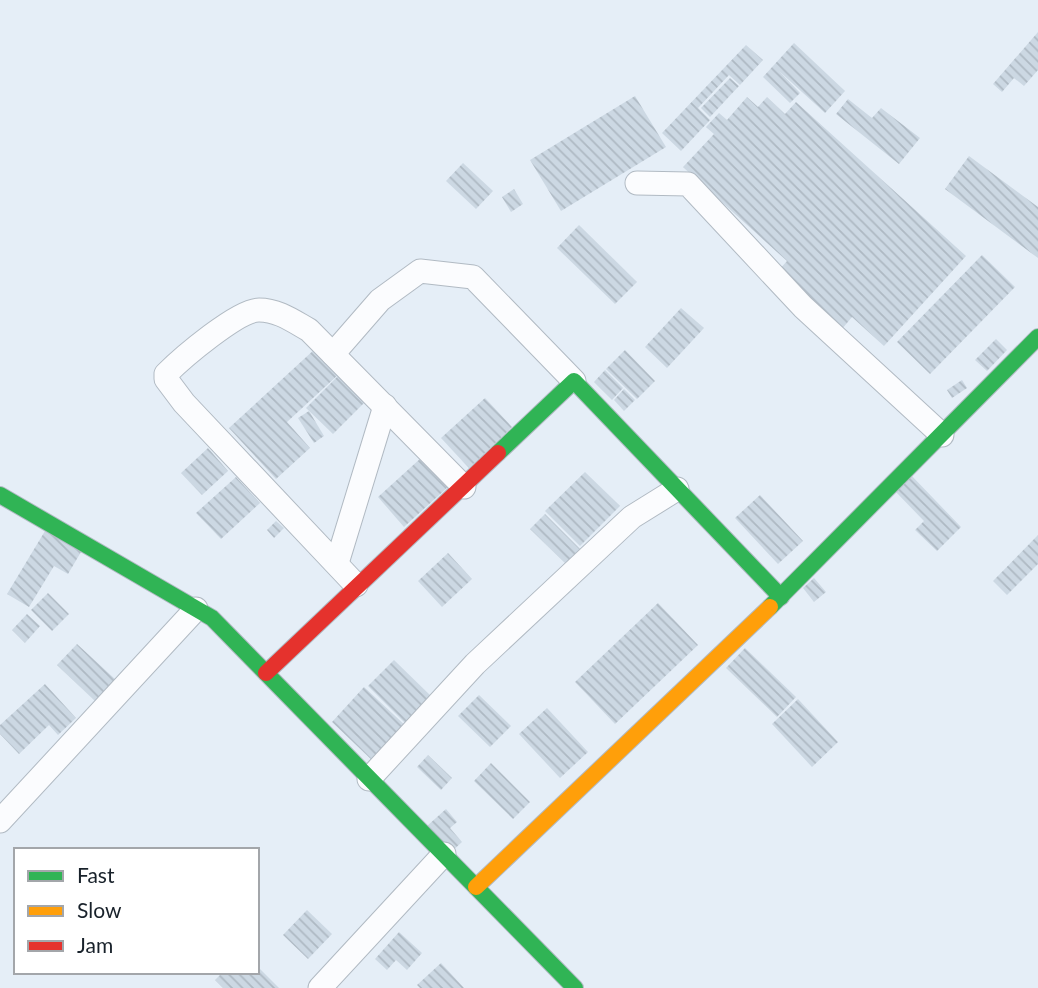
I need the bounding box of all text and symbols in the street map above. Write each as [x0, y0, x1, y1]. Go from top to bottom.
legend [14, 848, 259, 974]
text: Fast [77, 862, 115, 887]
text: Slow [77, 897, 122, 922]
text: Jam [77, 932, 113, 957]

